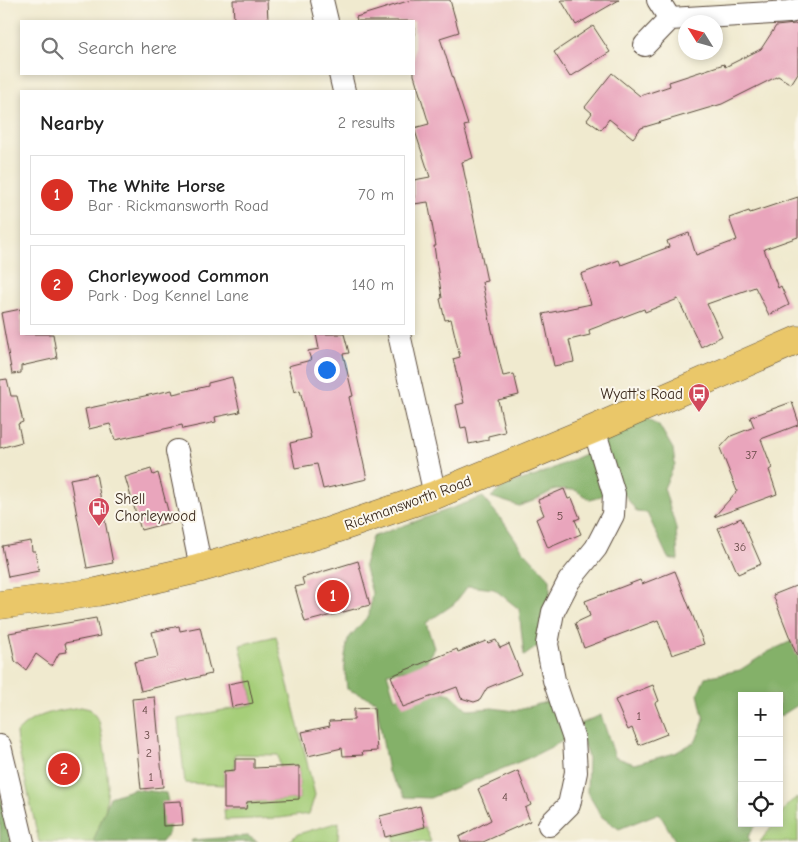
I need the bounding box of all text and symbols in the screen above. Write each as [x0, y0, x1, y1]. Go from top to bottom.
north arrow [678, 15, 723, 60]
search box [20, 20, 415, 75]
icon: search [38, 34, 66, 62]
text: Search here [78, 37, 177, 59]
text: Nearby [40, 111, 104, 135]
text: 2 results [338, 114, 395, 132]
text: The White Horse [88, 175, 225, 197]
text: 1 [54, 186, 60, 204]
text: 70 m [358, 186, 394, 204]
text: Bar · Rickmansworth Road [88, 197, 269, 215]
text: Chorleywood Common [88, 265, 269, 287]
text: 2 [53, 276, 61, 294]
text: 140 m [352, 276, 394, 294]
text: Park · Dog Kennel Lane [88, 287, 249, 305]
your location [314, 357, 340, 383]
bus stop icon: Wyatt's Road [687, 382, 711, 413]
place label: Wyatt's Road [601, 385, 683, 403]
house number: 37 [745, 448, 757, 462]
street label: Rickmansworth Road [342, 472, 474, 534]
place label: Shell Chorleywood [115, 490, 196, 525]
fuel station icon: Shell Chorleywood [87, 496, 111, 527]
house number: 5 [557, 509, 563, 523]
house number: 36 [734, 540, 746, 554]
pin: 1 [317, 577, 349, 615]
map controls [738, 692, 783, 827]
button: + [738, 692, 783, 737]
house number: 4 [142, 703, 148, 717]
house number: 1 [637, 709, 642, 723]
house number: 3 [144, 728, 150, 742]
button: − [738, 737, 783, 782]
house number: 2 [146, 746, 152, 760]
pin: 2 [48, 750, 80, 788]
house number: 1 [149, 770, 154, 784]
button: locate [738, 782, 783, 827]
house number: 4 [502, 790, 508, 804]

